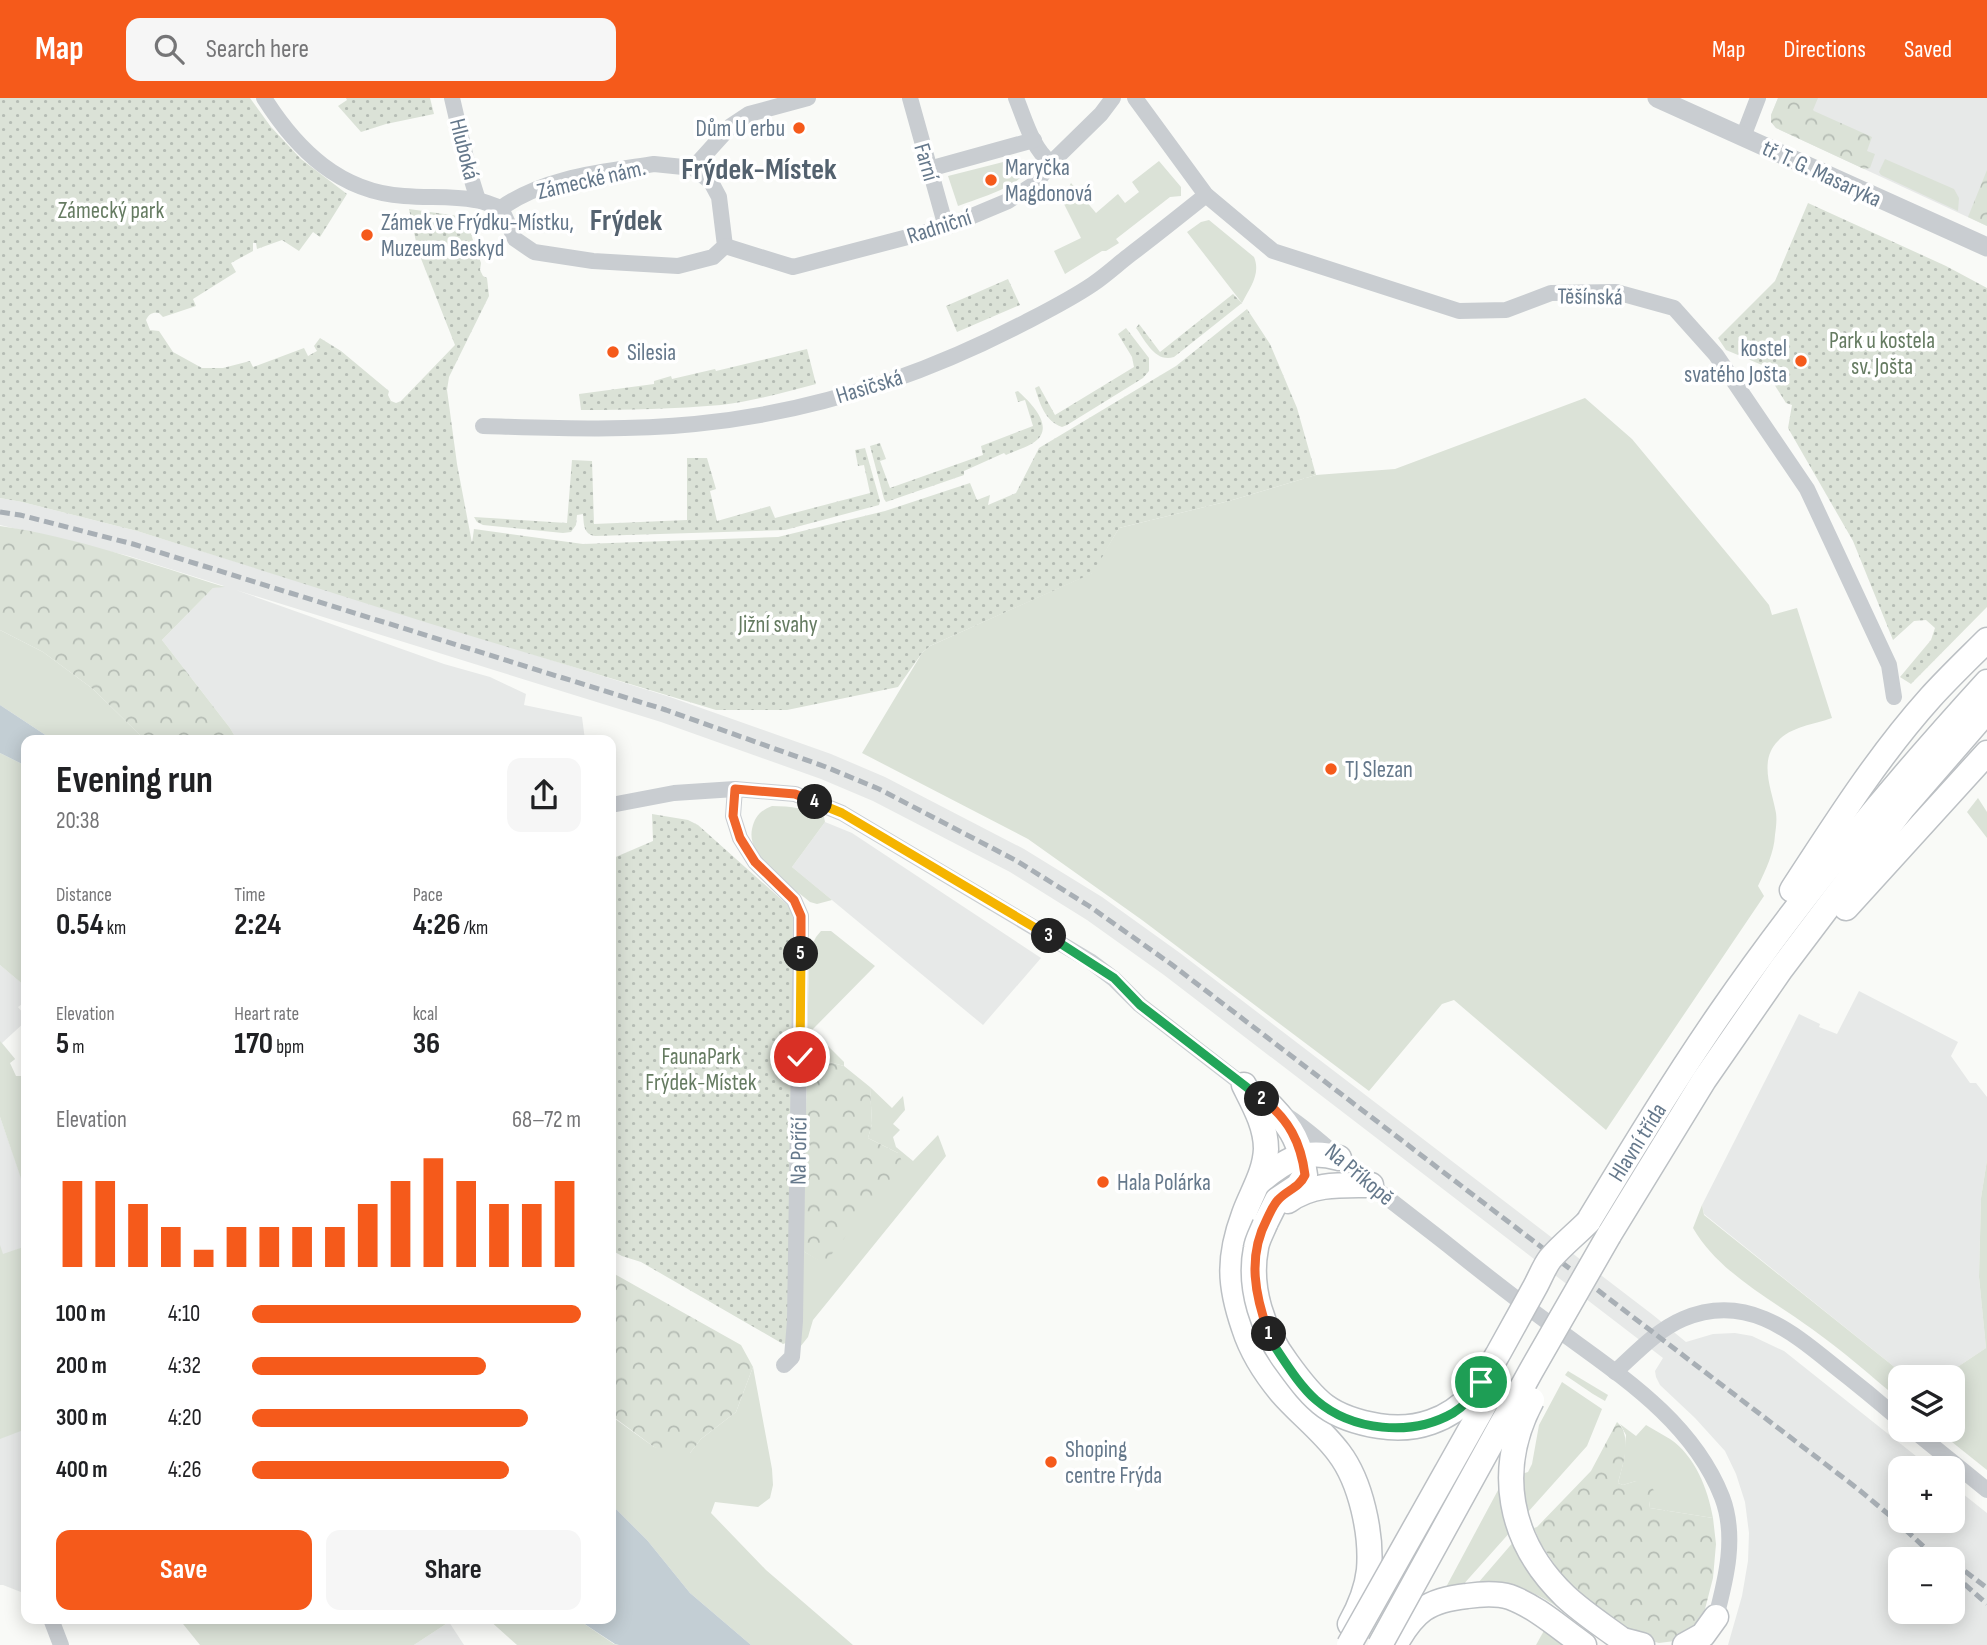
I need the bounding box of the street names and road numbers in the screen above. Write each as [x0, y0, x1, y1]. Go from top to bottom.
street label: Hluboká [443, 116, 485, 183]
street label: tř. T. G. Masaryka [1758, 134, 1886, 214]
street label: Farní [907, 140, 945, 185]
street label: Zámecké nám. [534, 154, 648, 206]
street label: Radniční [904, 203, 976, 250]
street label: Těšínská [1557, 282, 1623, 312]
street label: Hasičská [833, 364, 906, 410]
street label: Hlavní třída [1603, 1098, 1673, 1187]
street label: Na Poříčí [784, 1116, 814, 1185]
street label: Na Příkopě [1319, 1138, 1400, 1212]

